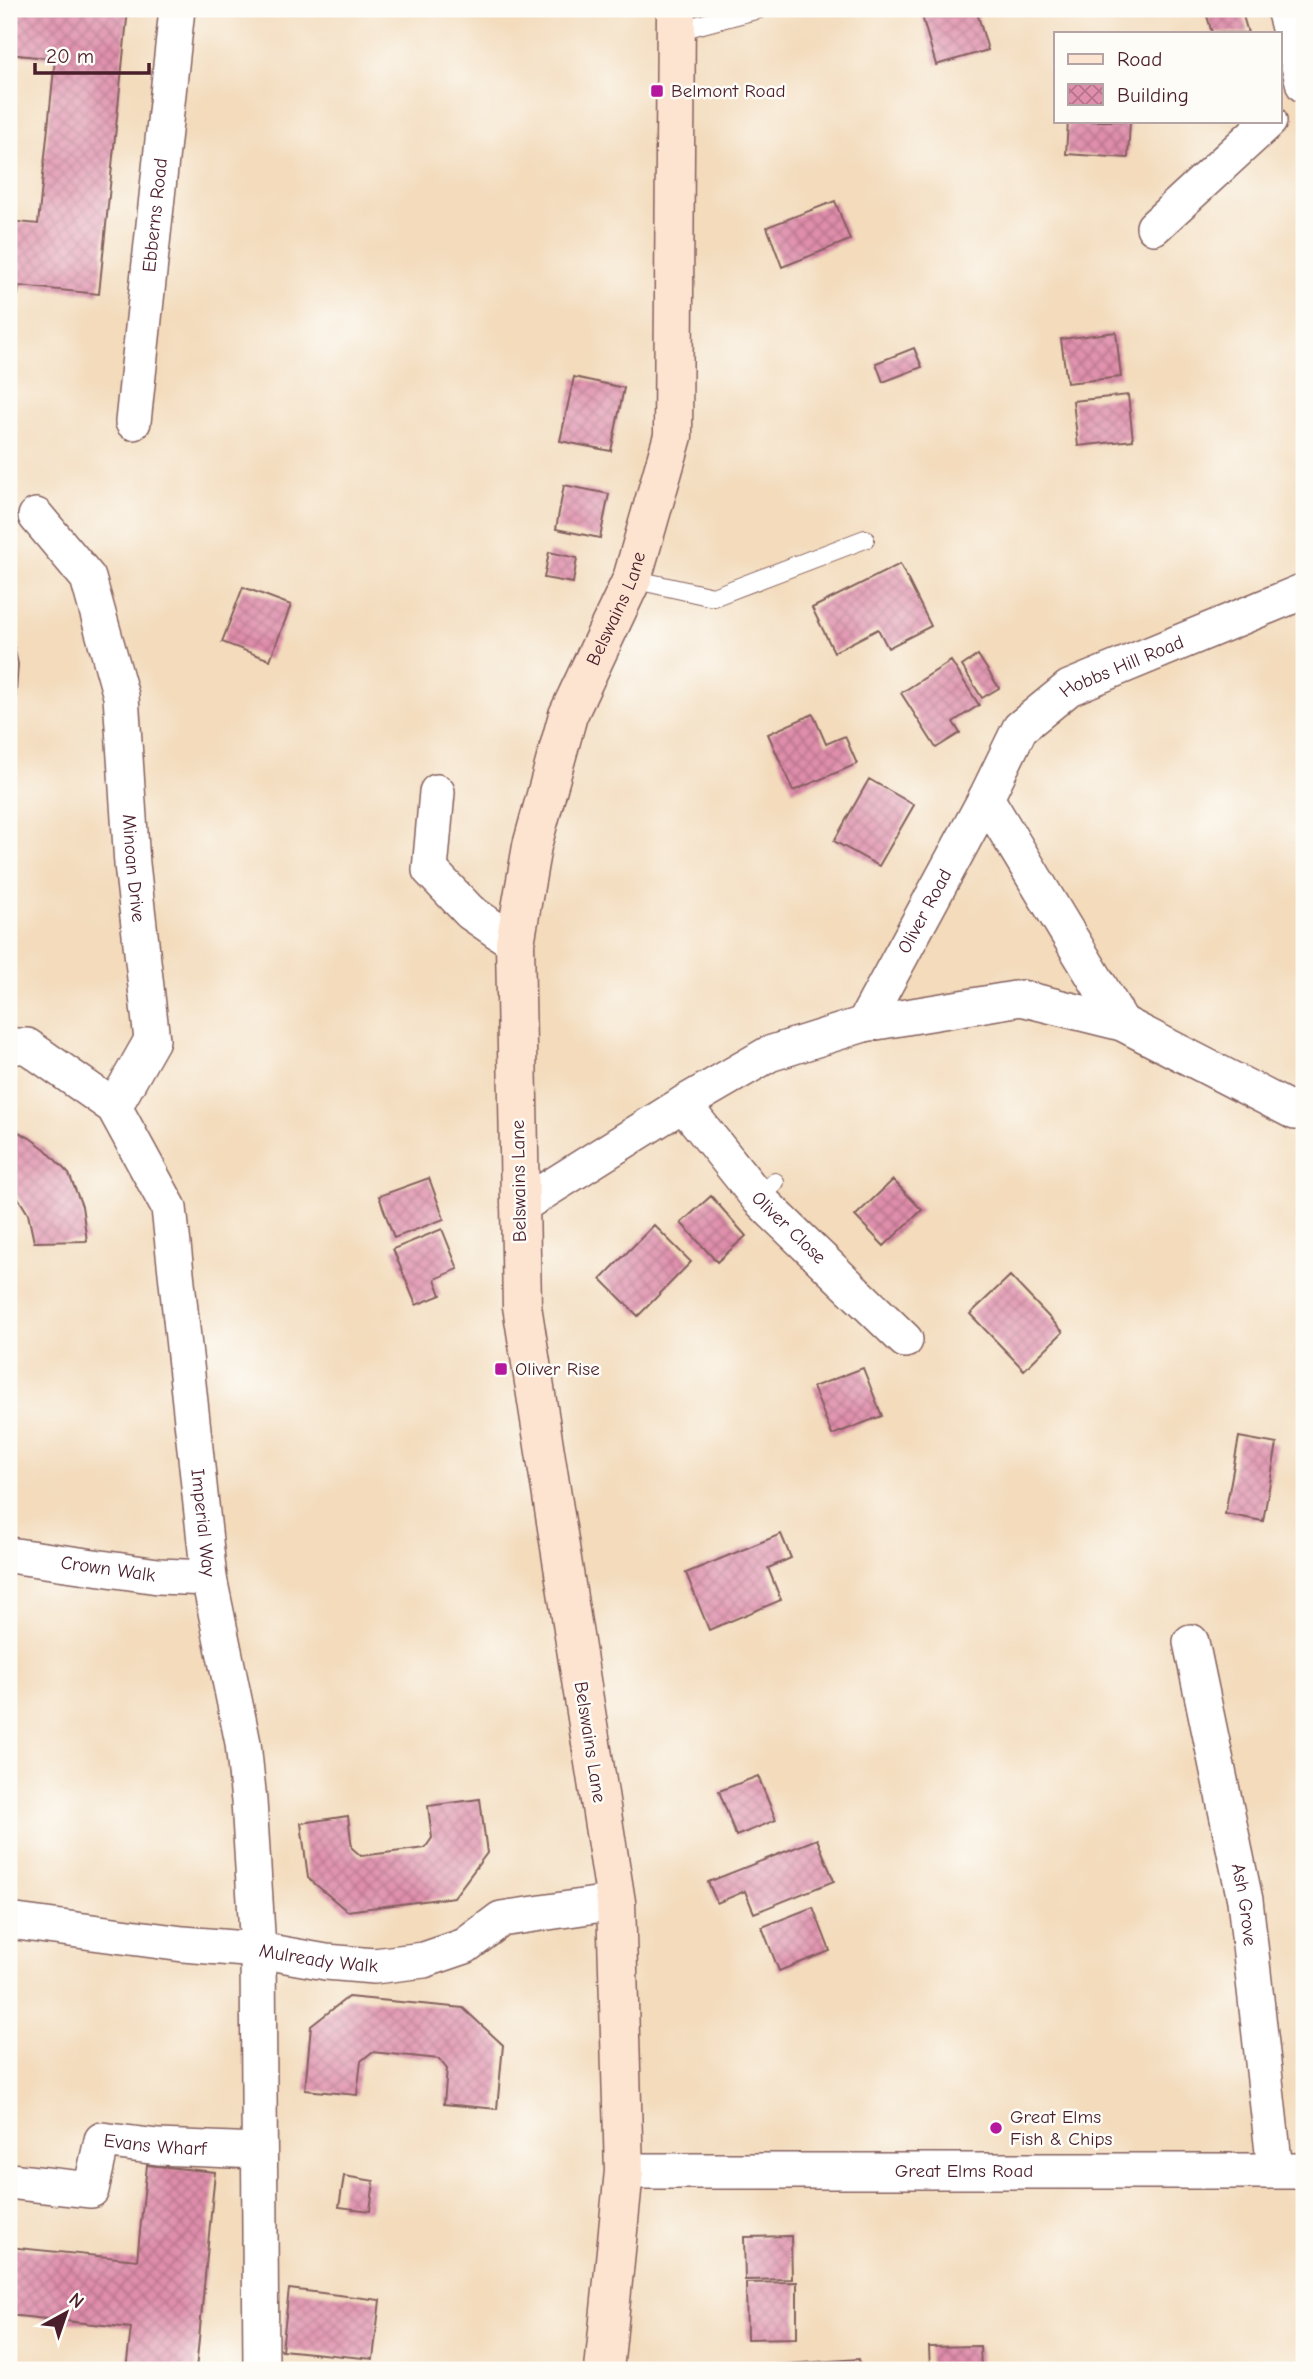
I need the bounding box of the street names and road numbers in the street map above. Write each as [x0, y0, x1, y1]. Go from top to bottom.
street label: Ebberns Road [138, 157, 172, 273]
street label: Belswains Lane [582, 549, 650, 669]
street label: Hobbs Hill Road [1055, 631, 1187, 702]
street label: Minoan Drive [118, 813, 150, 923]
street label: Oliver Road [893, 865, 957, 957]
street label: Belswains Lane [507, 1120, 531, 1242]
street label: Oliver Close [747, 1187, 831, 1269]
street label: Imperial Way [186, 1468, 220, 1579]
street label: Crown Walk [59, 1551, 158, 1587]
street label: Belswains Lane [570, 1680, 610, 1804]
street label: Ash Grove [1227, 1861, 1261, 1947]
street label: Mulready Walk [257, 1939, 380, 1977]
street label: Evans Wharf [102, 2129, 208, 2160]
street label: Great Elms Road [895, 2160, 1033, 2182]

